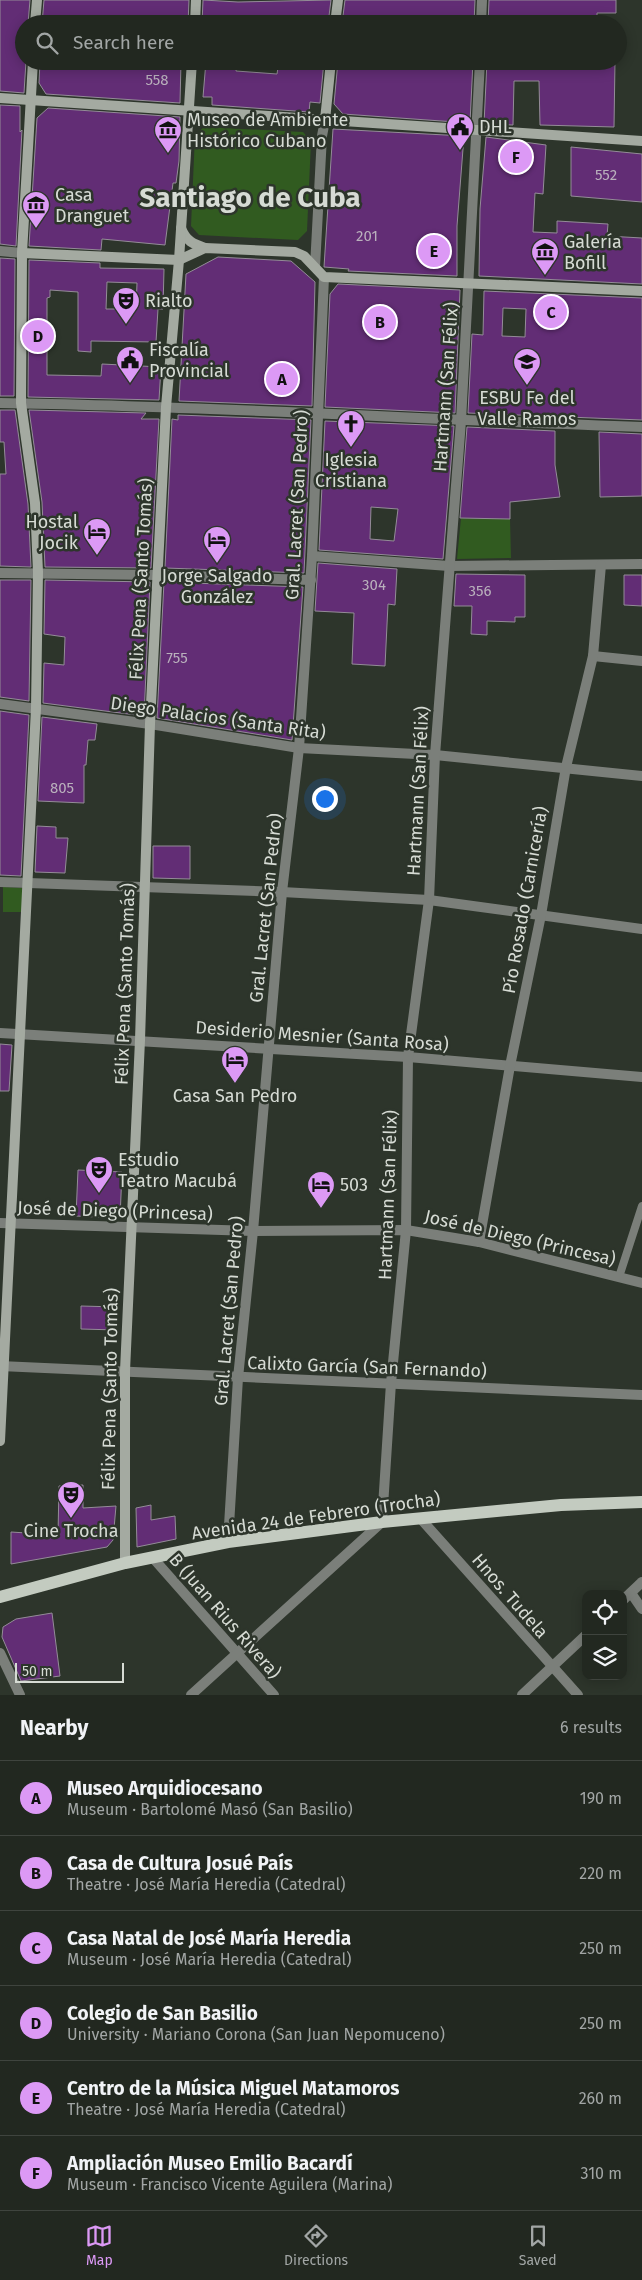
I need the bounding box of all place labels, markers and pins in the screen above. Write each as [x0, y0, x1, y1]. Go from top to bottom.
place label: Museo de Ambiente Histórico Cubano [187, 109, 348, 152]
public building icon: DHL [445, 112, 475, 151]
museum icon: Museo de Ambiente Histórico Cubano [153, 115, 183, 154]
place label: DHL [479, 116, 512, 138]
pin: F [500, 138, 532, 176]
place label: Casa Dranguet [55, 184, 130, 227]
museum icon: Casa Dranguet [21, 190, 51, 229]
place label: Galería Bofill [564, 231, 622, 274]
pin: E [418, 232, 450, 270]
museum icon: Galería Bofill [530, 237, 560, 276]
theatre icon: Rialto [111, 286, 141, 325]
place label: Rialto [145, 290, 193, 312]
pin: C [535, 293, 567, 331]
pin: B [364, 303, 396, 341]
pin: D [22, 317, 54, 355]
place label: Fiscalía Provincial [149, 339, 229, 382]
public building icon: Fiscalía Provincial [115, 345, 145, 384]
school or university icon: ESBU Fe del Valle Ramos [512, 347, 542, 386]
pin: A [266, 360, 298, 398]
place label: ESBU Fe del Valle Ramos [478, 387, 576, 430]
church icon: Iglesia Cristiana [336, 409, 366, 448]
place label: Iglesia Cristiana [315, 449, 387, 492]
place label: Hostal Jocik [26, 511, 79, 554]
hotel icon: Hostal Jocik [82, 517, 112, 556]
hotel icon: Jorge Salgado González [202, 525, 232, 564]
place label: Jorge Salgado González [161, 565, 273, 608]
hotel icon: Casa San Pedro [220, 1045, 250, 1084]
place label: Casa San Pedro [173, 1085, 297, 1107]
place label: Estudio Teatro Macubá [118, 1149, 237, 1192]
theatre icon: Estudio Teatro Macubá [84, 1155, 114, 1194]
hotel icon: 503 [306, 1170, 336, 1209]
place label: 503 [340, 1174, 368, 1196]
theatre icon: Cine Trocha [56, 1480, 86, 1519]
place label: Cine Trocha [24, 1520, 118, 1542]

